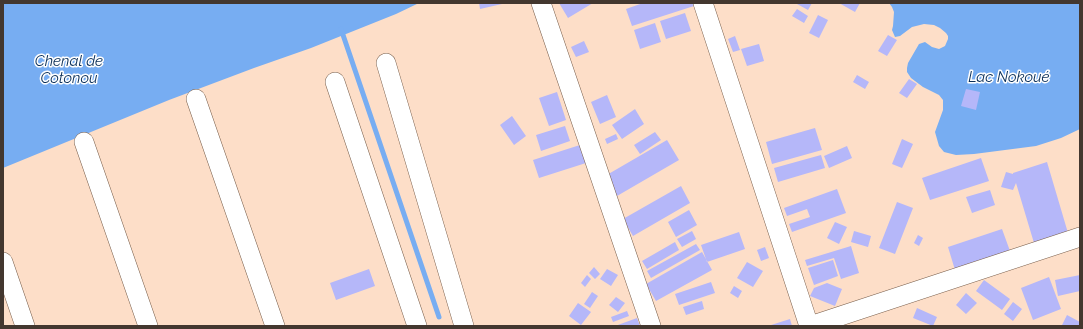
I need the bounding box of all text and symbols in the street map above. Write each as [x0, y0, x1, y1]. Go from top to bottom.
water label: Chenal de Cotonou [35, 52, 103, 87]
water label: Lac Nokoué [968, 68, 1050, 86]

